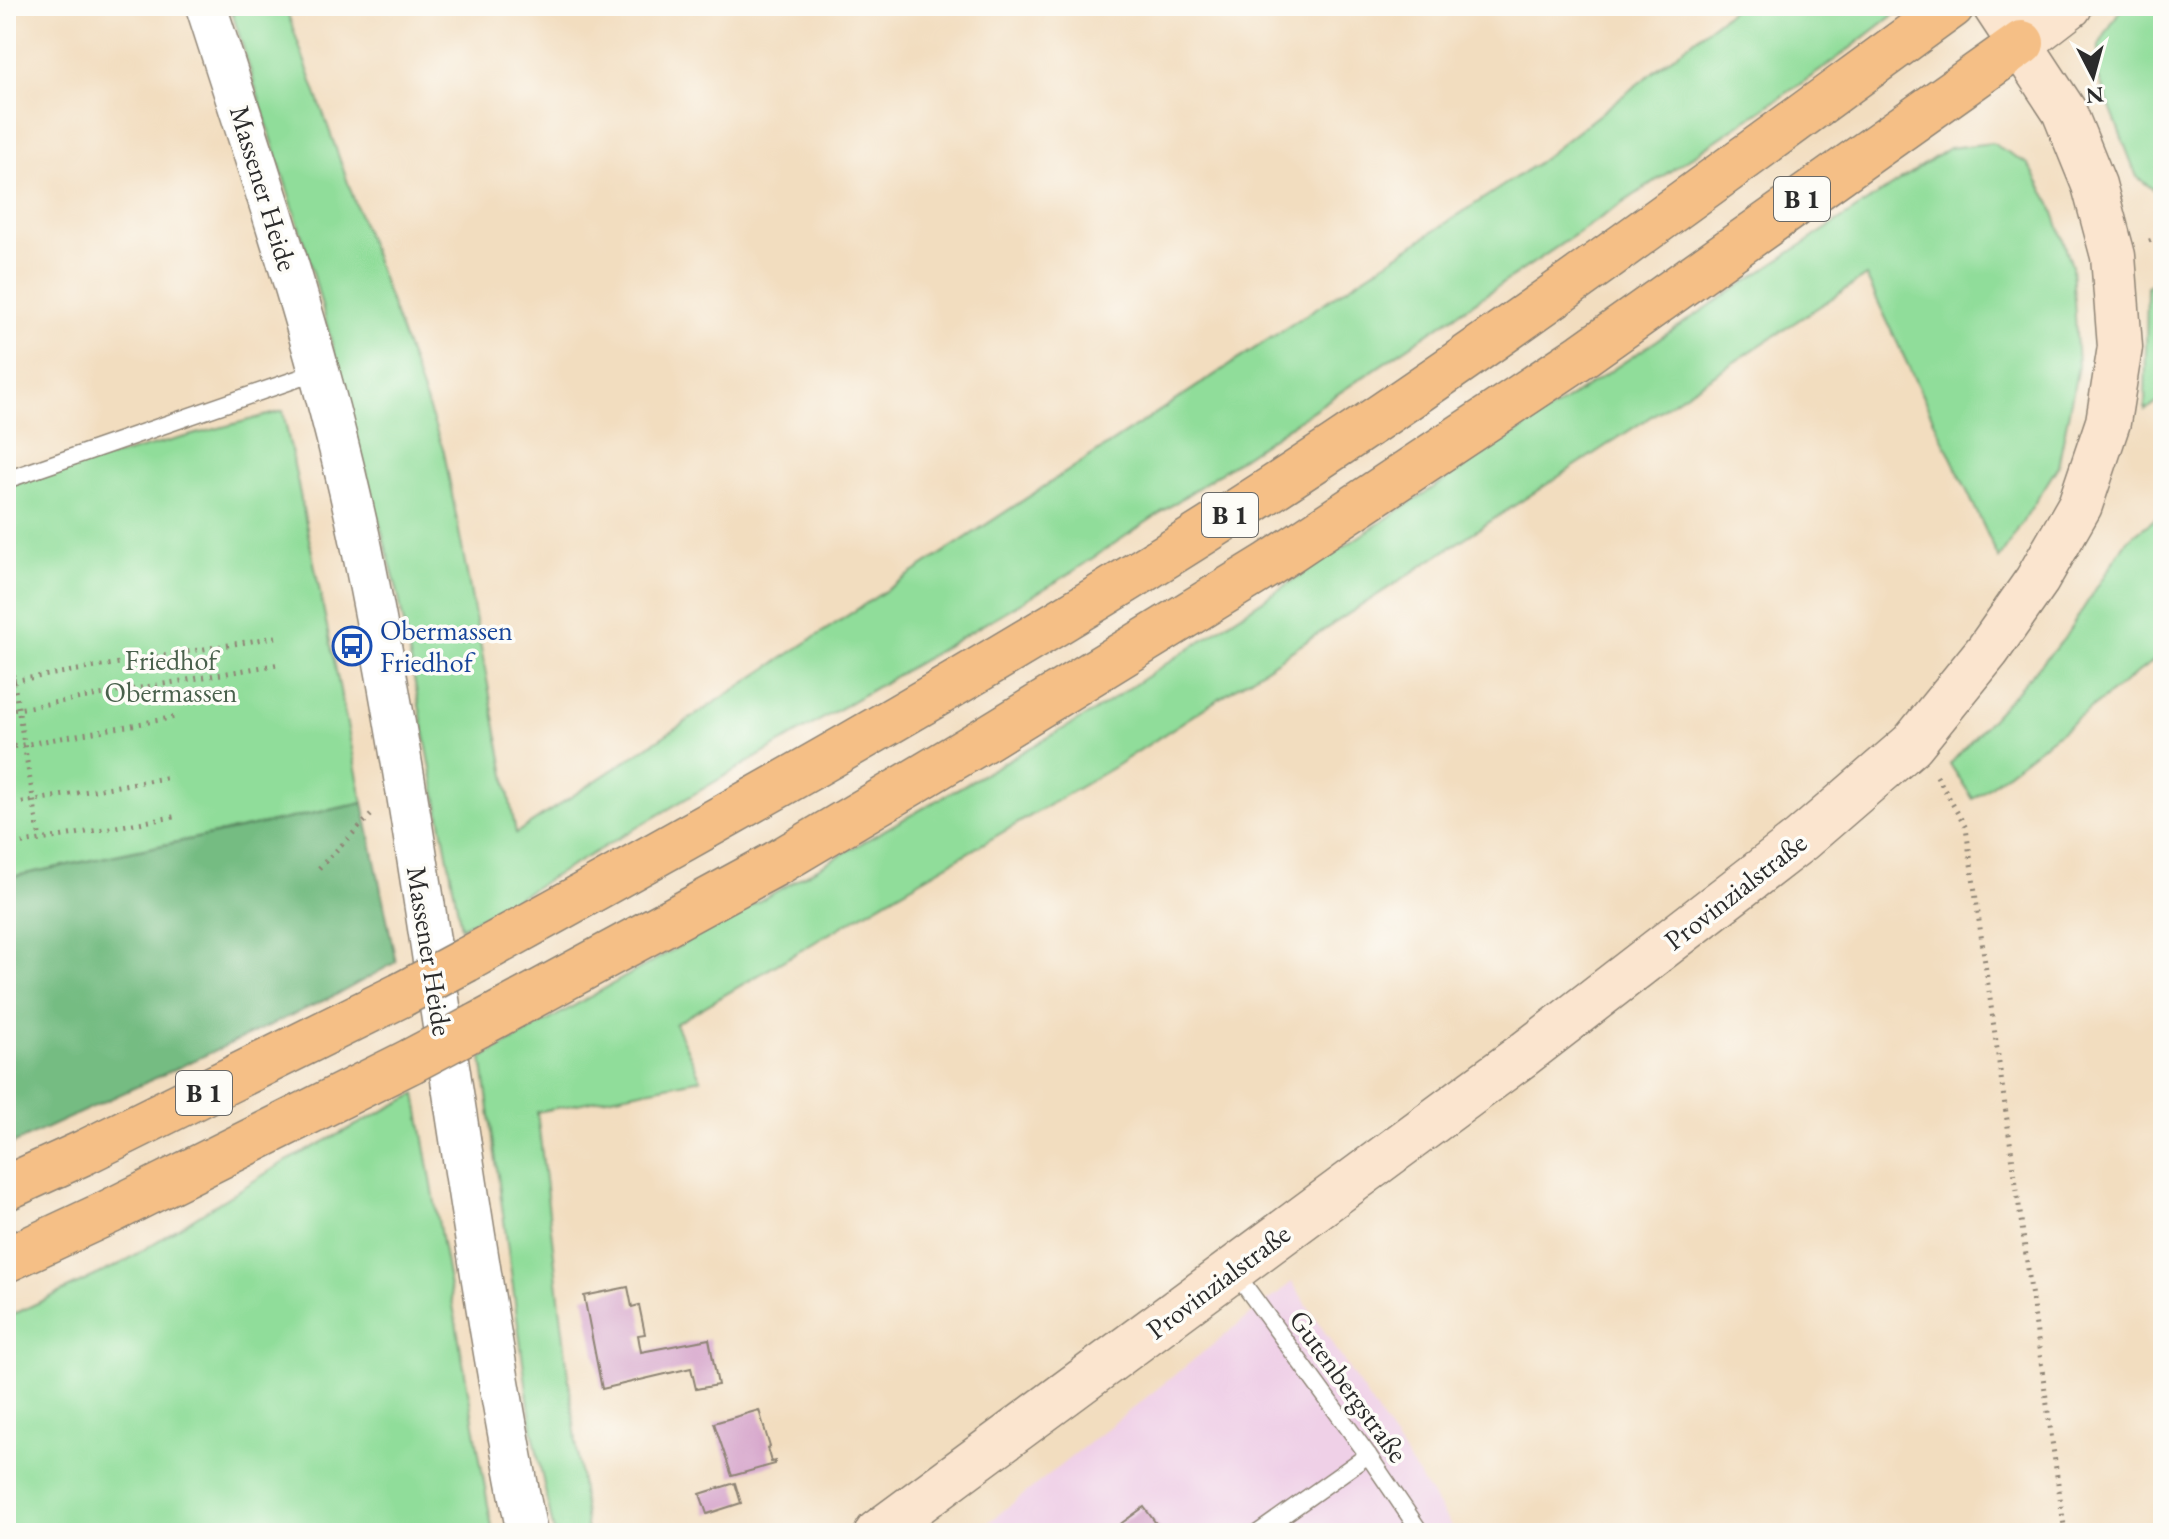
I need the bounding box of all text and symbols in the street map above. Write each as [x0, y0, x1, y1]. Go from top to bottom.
north arrow [2053, 36, 2133, 116]
text: N [2084, 80, 2105, 111]
street label: Massener Heide [222, 101, 306, 275]
road number: B 1 [1774, 177, 1830, 221]
road number: B 1 [1202, 493, 1258, 537]
place label: Obermassen Friedhof [380, 612, 513, 680]
bus stop icon: Obermassen Friedhof [331, 625, 373, 667]
park label: Friedhof Obermassen [105, 642, 238, 710]
street label: Provinzialstraße [1657, 824, 1813, 958]
street label: Massener Heide [399, 864, 461, 1038]
road number: B 1 [176, 1071, 232, 1115]
street label: Provinzialstraße [1139, 1215, 1297, 1347]
street label: Gutenbergstraße [1282, 1303, 1416, 1469]

